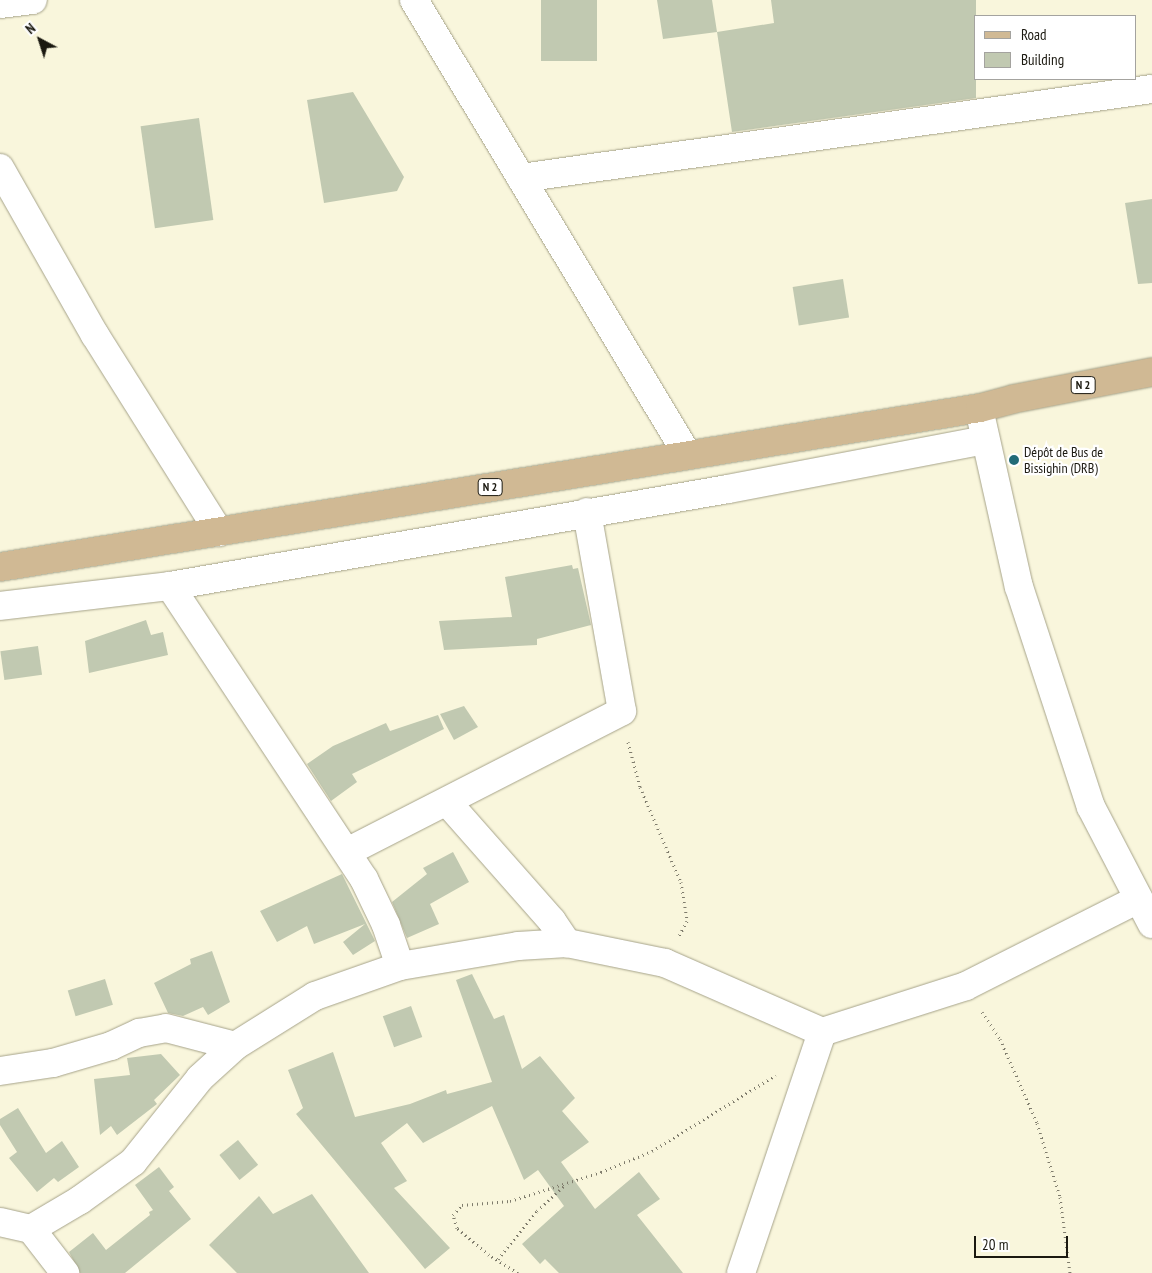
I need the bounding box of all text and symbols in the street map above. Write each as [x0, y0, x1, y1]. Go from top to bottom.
north arrow [15, 15, 65, 65]
legend [974, 15, 1137, 80]
text: N [22, 19, 39, 38]
text: Road [1021, 25, 1047, 44]
text: Building [1021, 50, 1064, 69]
road number: N 2 [1070, 376, 1096, 394]
place label: Dépôt de Bus de Bissighin (DRB) [1024, 444, 1103, 477]
marker: Dépôt de Bus de Bissighin (DRB) [1008, 454, 1020, 466]
road number: N 2 [478, 478, 502, 497]
scale bar [977, 1226, 1071, 1258]
text: 20 m [982, 1235, 1008, 1254]

